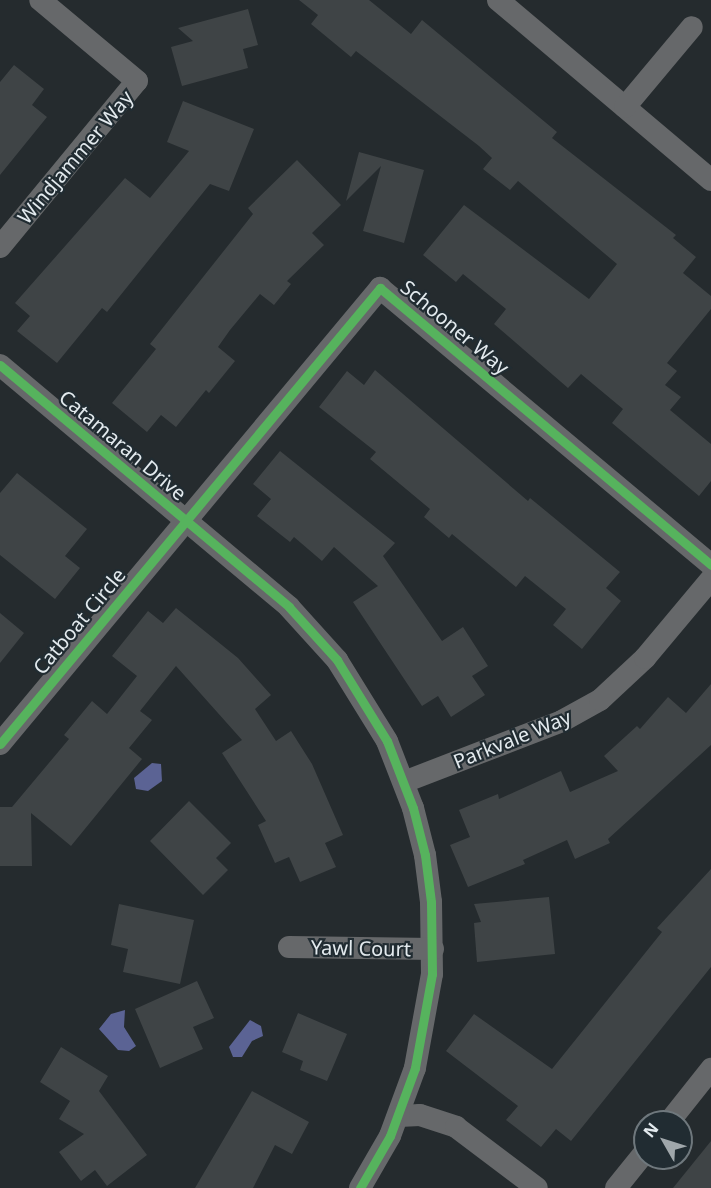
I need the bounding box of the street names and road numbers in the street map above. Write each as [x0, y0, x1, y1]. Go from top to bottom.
street label: Windjammer Way [12, 85, 138, 229]
street label: Schooner Way [396, 275, 514, 379]
street label: Catamaran Drive [55, 385, 191, 505]
street label: Catboat Circle [28, 563, 130, 679]
street label: Parkvale Way [450, 704, 574, 774]
street label: Yawl Court [311, 935, 411, 961]

